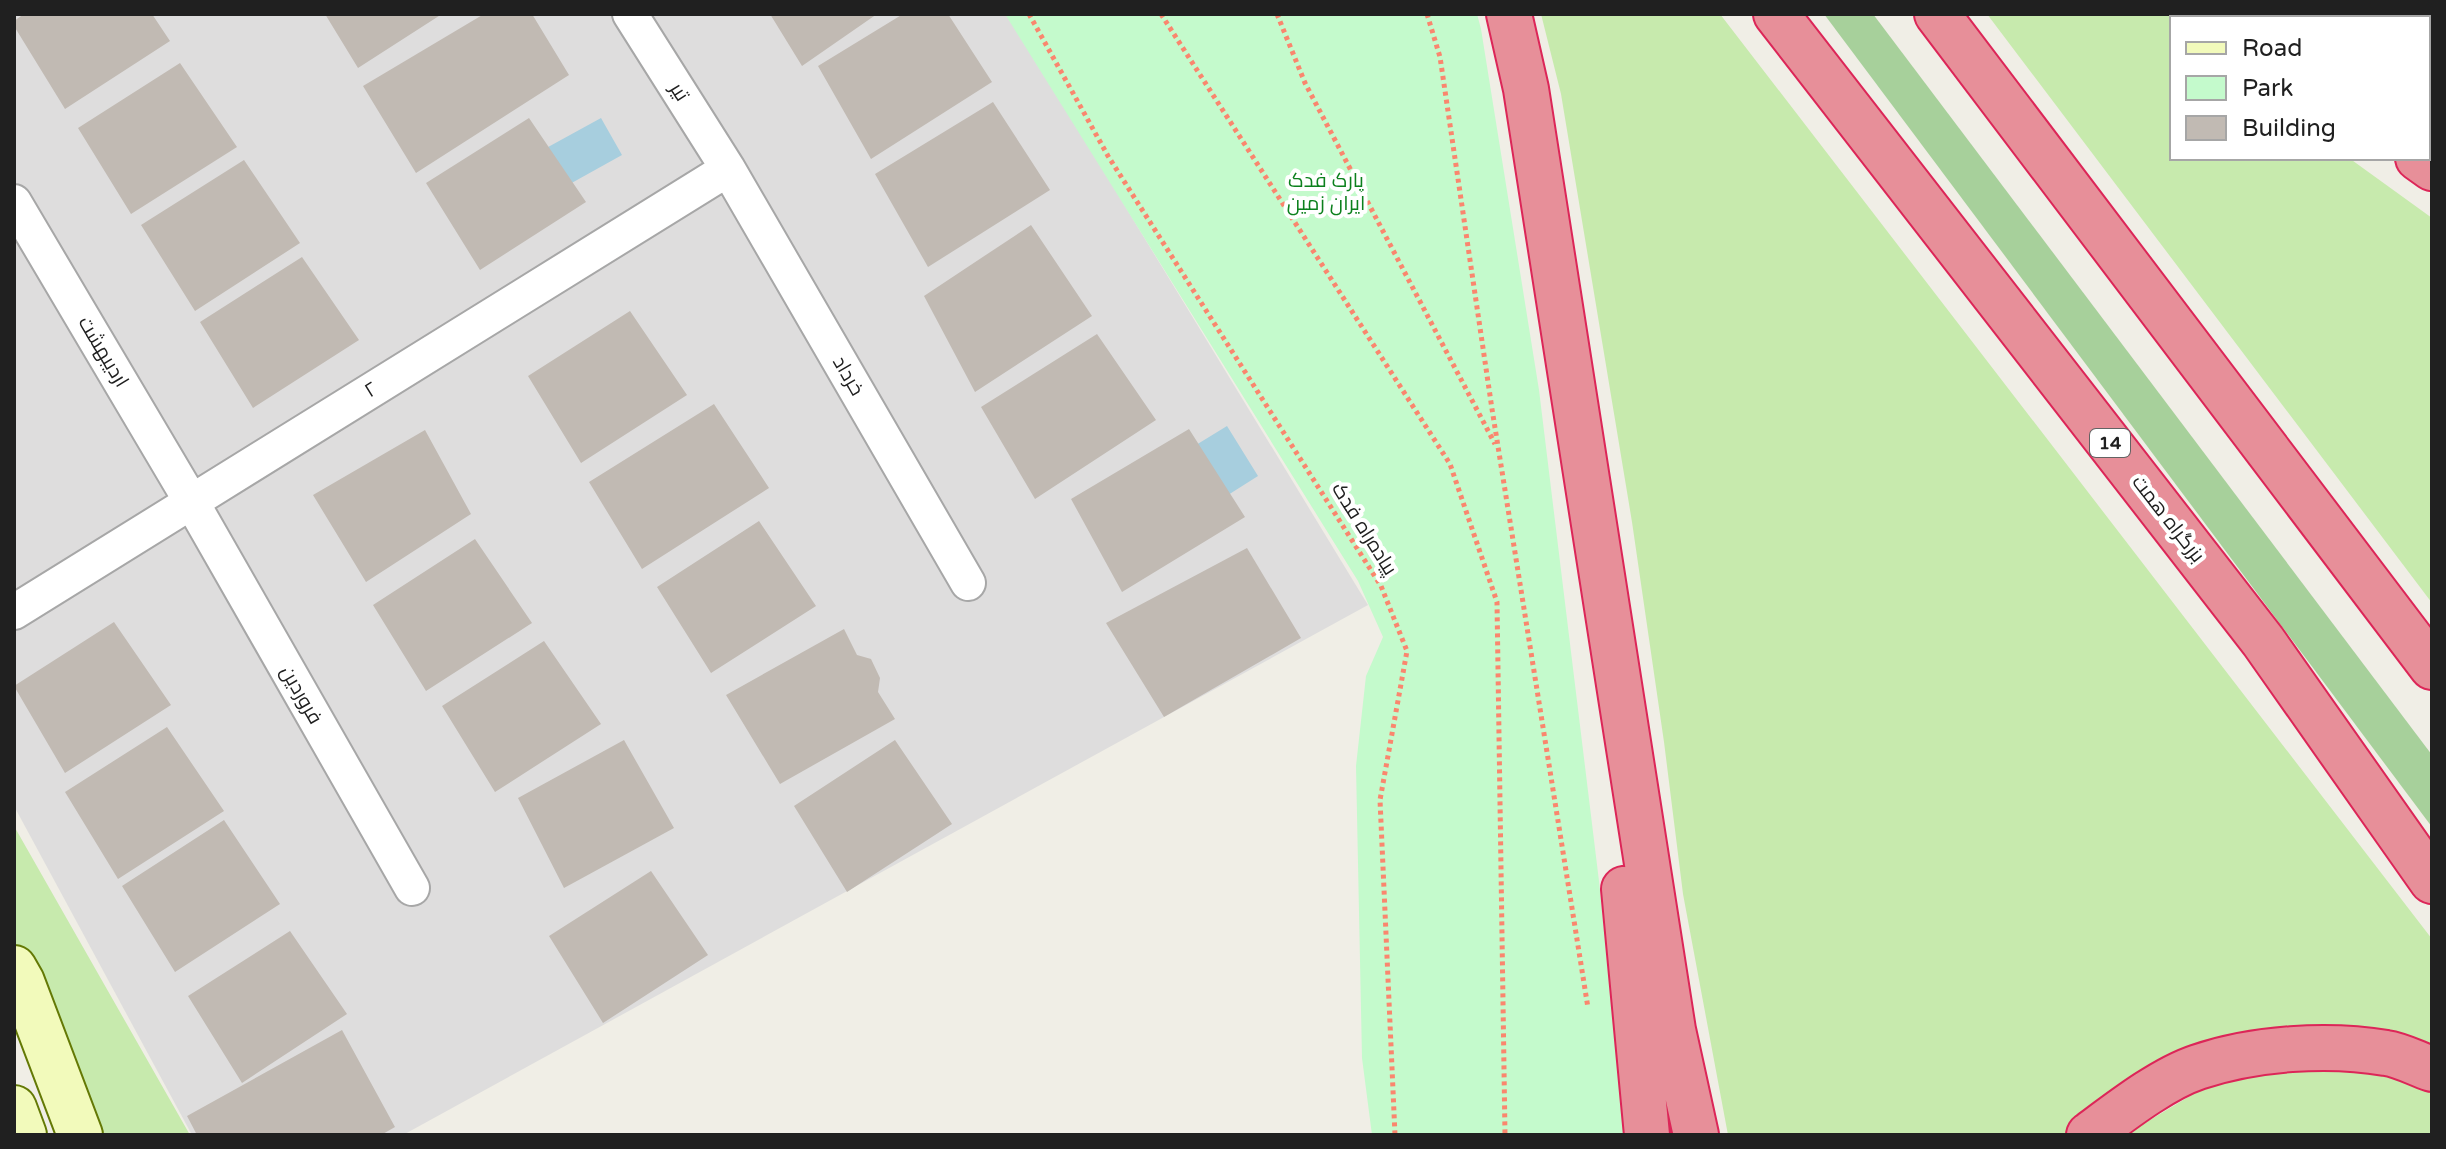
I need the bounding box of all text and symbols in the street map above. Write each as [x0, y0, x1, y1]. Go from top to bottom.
legend [2170, 16, 2430, 160]
text: Road [2242, 34, 2302, 63]
text: Park [2242, 74, 2293, 103]
street label: تیر [664, 77, 694, 106]
text: Building [2242, 114, 2336, 143]
park label: پارک فدک ایران زمین [1287, 169, 1365, 216]
street label: اردیبهشت [73, 312, 133, 392]
street label: خرداد [827, 352, 869, 400]
street label: ۲ [360, 377, 382, 403]
road number: 14 [2090, 429, 2130, 457]
street label: بزرگراه همت [2126, 471, 2210, 567]
street label: پیاده‌راه فدک [1326, 478, 1402, 580]
street label: فروردین [275, 662, 327, 728]

